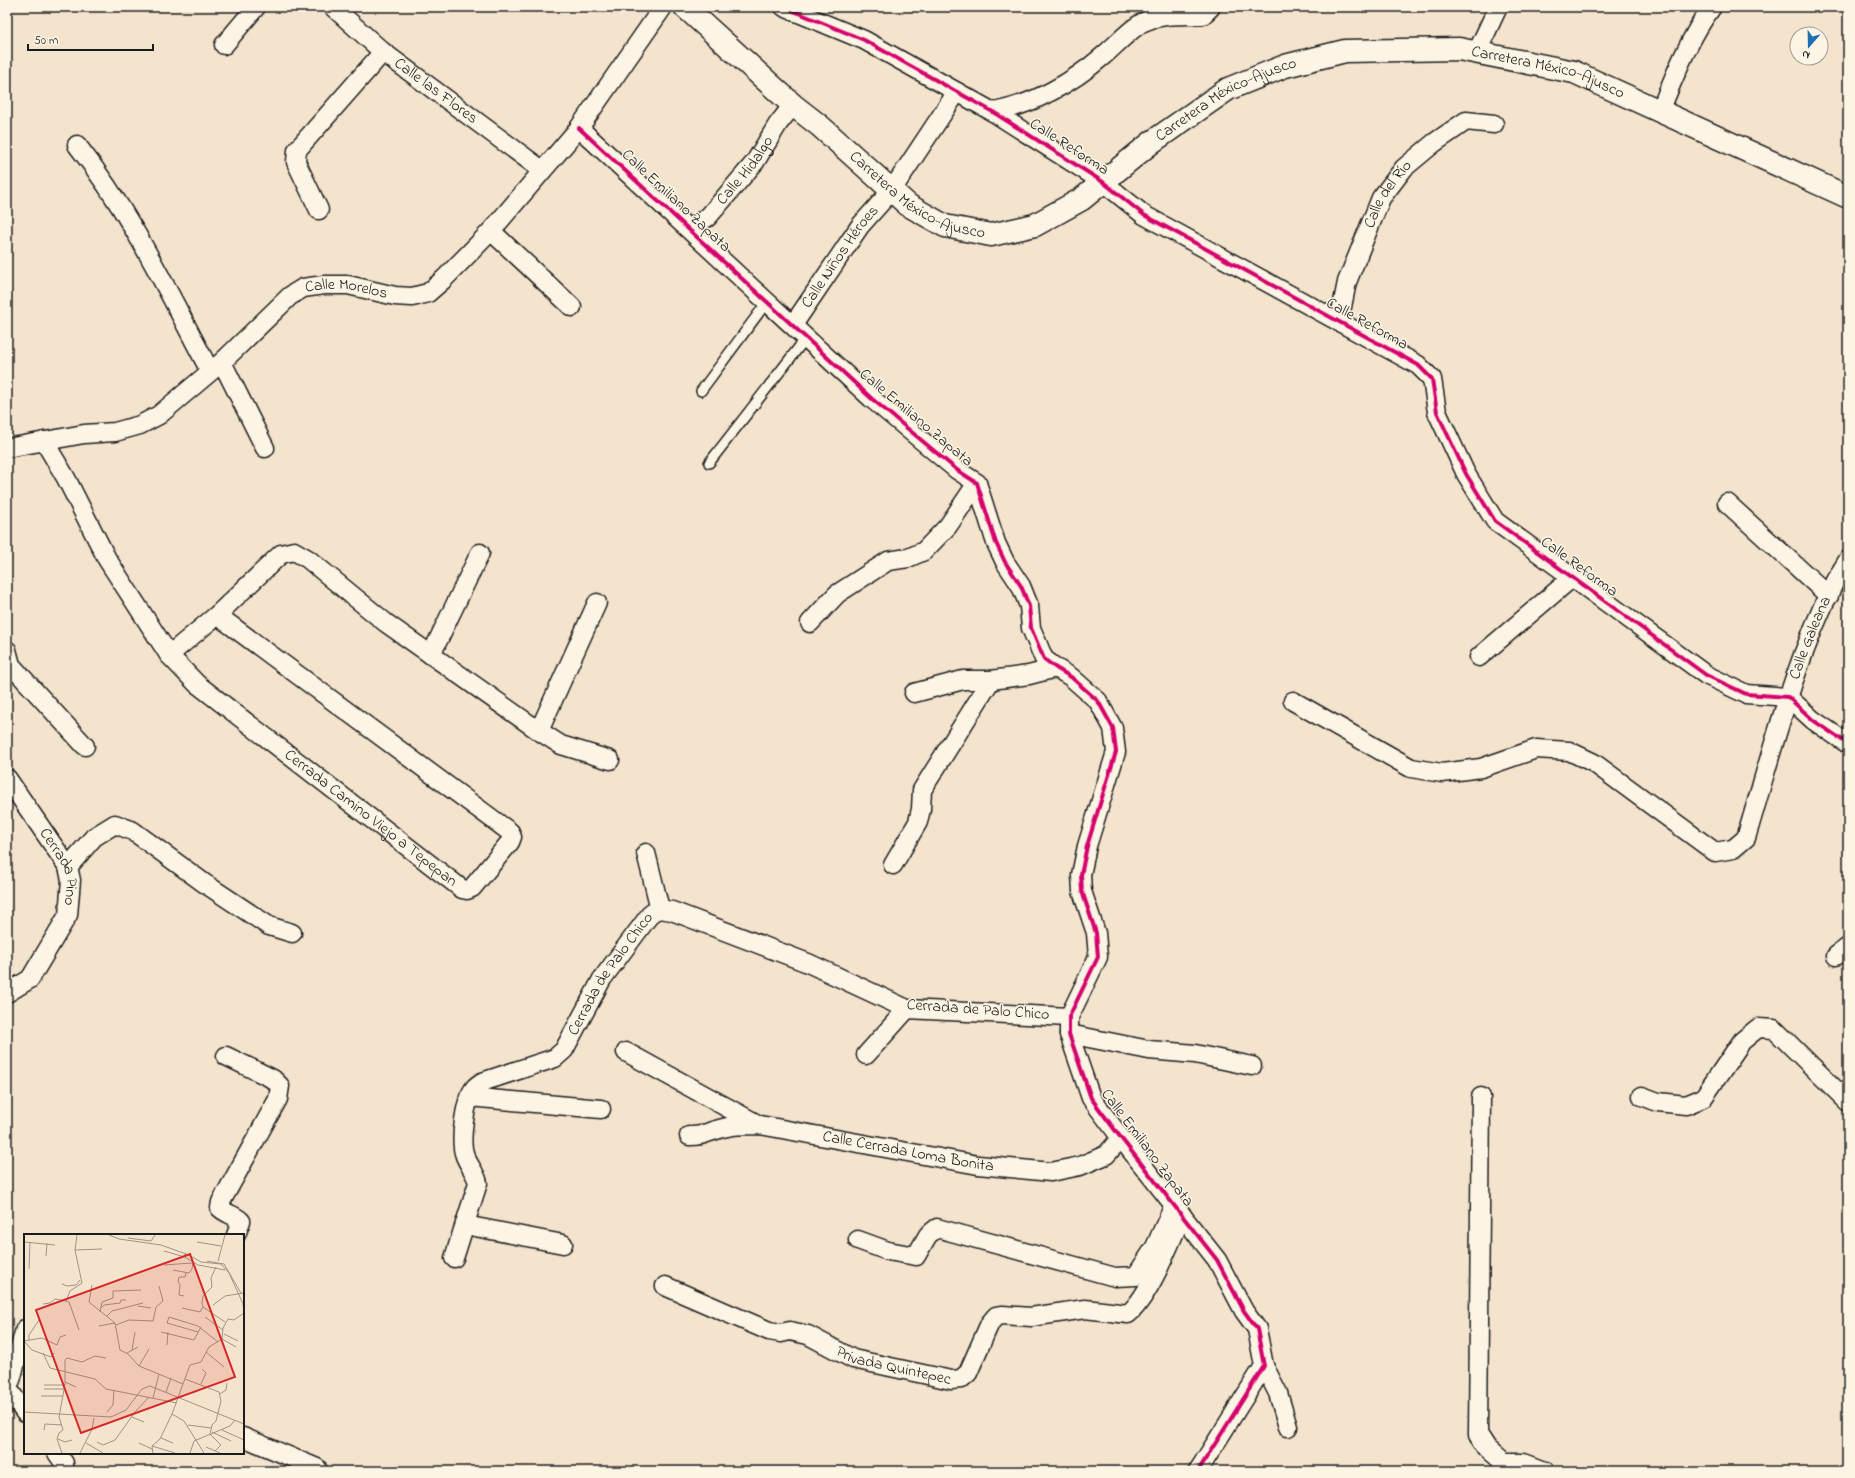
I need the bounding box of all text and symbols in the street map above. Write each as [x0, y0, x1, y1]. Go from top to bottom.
scale bar [28, 26, 153, 52]
north arrow [1789, 26, 1829, 66]
text: 50 m [34, 32, 58, 50]
street label: Carretera México-Ajusco [1469, 40, 1628, 105]
text: N [1800, 46, 1812, 63]
street label: Calle las Flores [389, 52, 483, 130]
street label: Carretera México-Ajusco [1151, 52, 1299, 148]
street label: Calle Reforma [1024, 112, 1114, 182]
street label: Calle Hidalgo [711, 132, 780, 211]
street label: Calle Emiliano Zapata [616, 144, 736, 258]
street label: Carretera México-Ajusco [844, 145, 987, 246]
street label: Calle del Río [1358, 154, 1417, 232]
street label: Calle Niños Héroes [796, 200, 885, 313]
street label: Calle Morelos [303, 273, 390, 306]
street label: Calle Reforma [1321, 291, 1413, 357]
street label: Calle Emiliano Zapata [854, 363, 978, 473]
street label: Calle Reforma [1535, 531, 1623, 603]
street label: Calle Galeana [1783, 592, 1838, 683]
street label: Cerrada Camino Viejo a Tepepan [279, 744, 462, 893]
street label: Cerrada Pino [33, 823, 83, 907]
street label: Cerrada de Palo Chico [562, 907, 660, 1040]
street label: Cerrada de Palo Chico [906, 993, 1050, 1027]
street label: Calle Emiliano Zapata [1095, 1084, 1199, 1212]
street label: Calle Cerrada Loma Bonita [821, 1125, 995, 1178]
inset map [24, 1234, 244, 1454]
street label: Privada Quintepec [831, 1340, 954, 1392]

